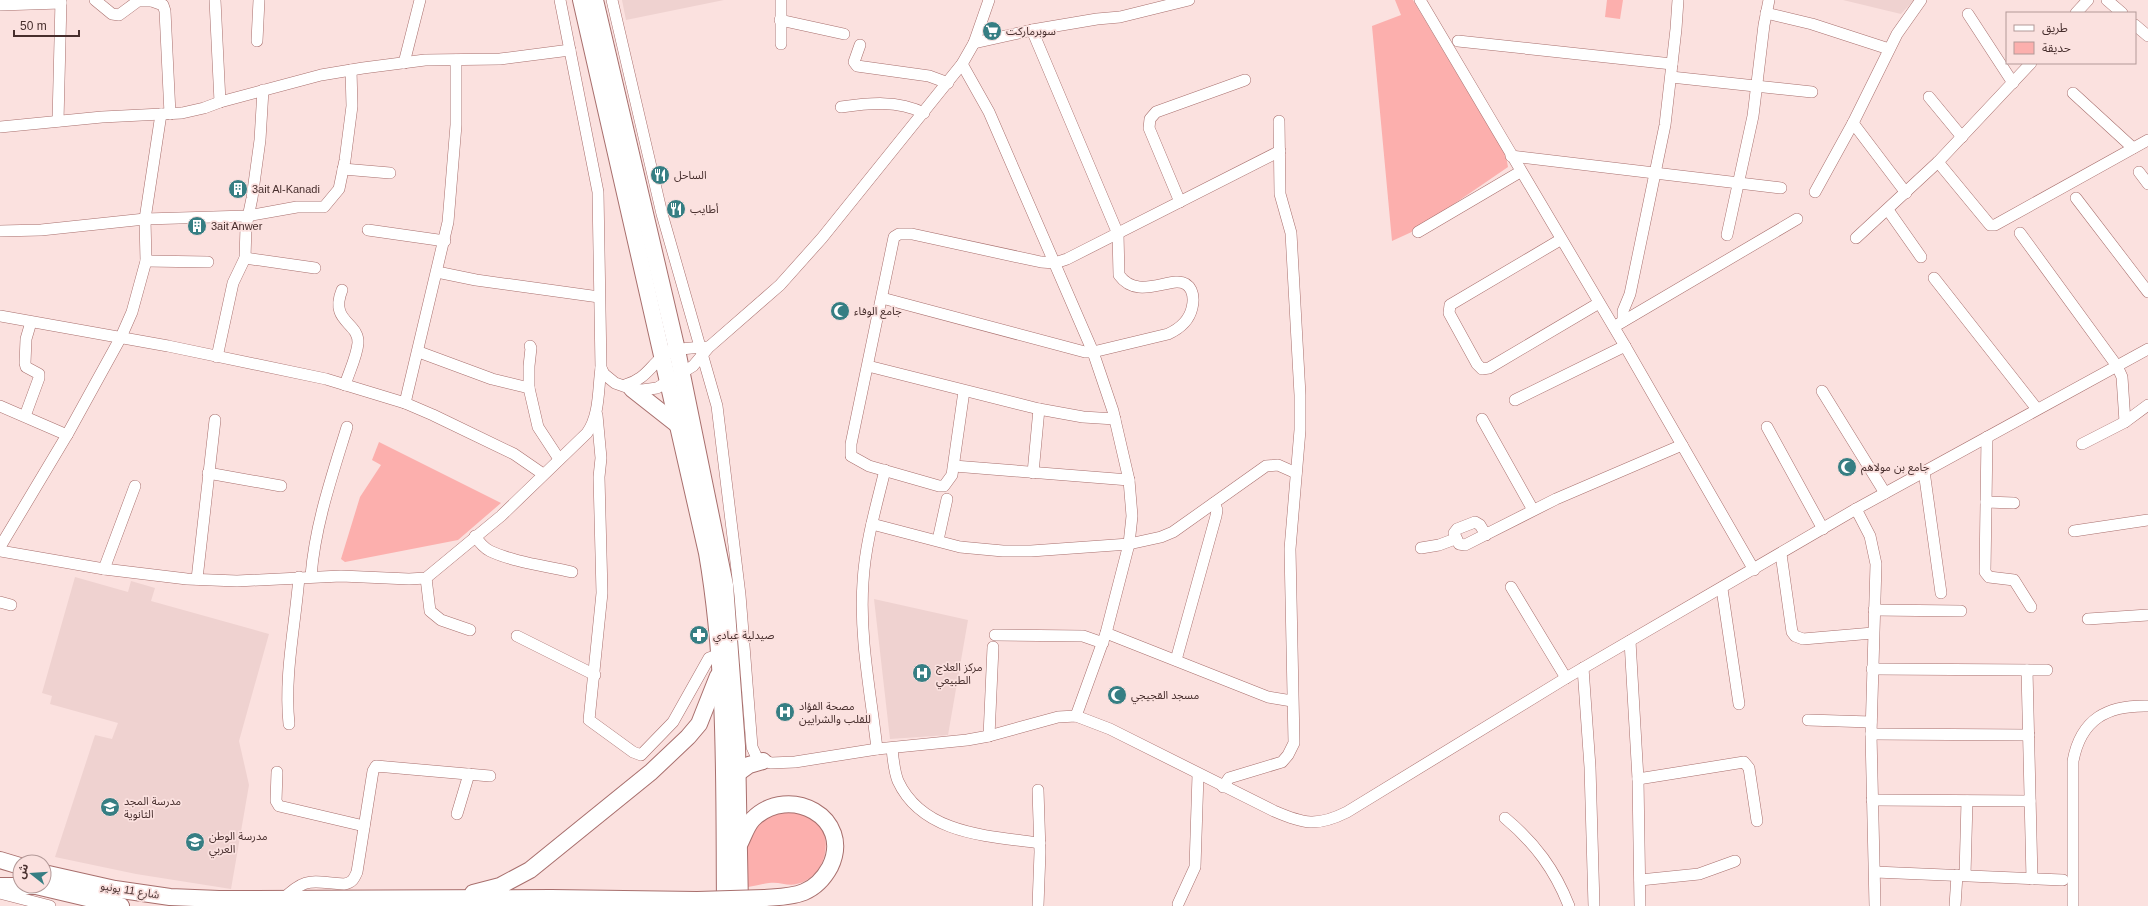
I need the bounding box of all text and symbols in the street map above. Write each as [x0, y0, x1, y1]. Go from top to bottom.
scale bar [14, 12, 79, 38]
legend [2006, 12, 2136, 64]
text: 50 m [20, 19, 47, 33]
supermarket icon: سوبرماركت [981, 20, 1003, 42]
text: طريق [2042, 21, 2068, 36]
place label: سوبرماركت [1006, 25, 1056, 38]
text: حديقة [2042, 41, 2071, 55]
restaurant icon: الساحل [649, 164, 671, 186]
place label: الساحل [674, 169, 707, 182]
building icon: 3ait Al-Kanadi [227, 178, 249, 200]
place label: 3ait Al-Kanadi [252, 183, 320, 195]
restaurant icon: أطايب [665, 198, 687, 220]
place label: أطايب [690, 203, 719, 216]
building icon: 3ait Anwer [186, 215, 208, 237]
place label: 3ait Anwer [211, 220, 263, 232]
mosque icon: جامع الوفاء [829, 300, 851, 322]
place label: جامع الوفاء [854, 305, 902, 319]
mosque icon: جامع بن مولاهم [1836, 456, 1858, 478]
place label: جامع بن مولاهم [1861, 461, 1930, 476]
pharmacy icon: صيدلية عبادي [688, 624, 710, 646]
place label: صيدلية عبادي [713, 629, 774, 645]
place label: مركز العلاج الطبيعي [936, 661, 983, 690]
hospital icon: مركز العلاج الطبيعي [911, 662, 933, 684]
mosque icon: مسجد القجيجي [1106, 684, 1128, 706]
place label: مسجد القجيجي [1131, 689, 1199, 705]
place label: مصحة الفؤاد للقلب والشرايين [799, 700, 871, 726]
hospital icon: مصحة الفؤاد للقلب والشرايين [774, 701, 796, 723]
place label: مدرسة المجد الثانوية [124, 795, 181, 821]
school or university icon: مدرسة المجد الثانوية [99, 796, 121, 818]
place label: مدرسة الوطن العربي [209, 830, 268, 859]
school or university icon: مدرسة الوطن العربي [184, 831, 206, 853]
north arrow [12, 854, 52, 894]
text: ش [14, 862, 31, 880]
street label: شارع 11 يونيو [99, 879, 161, 903]

